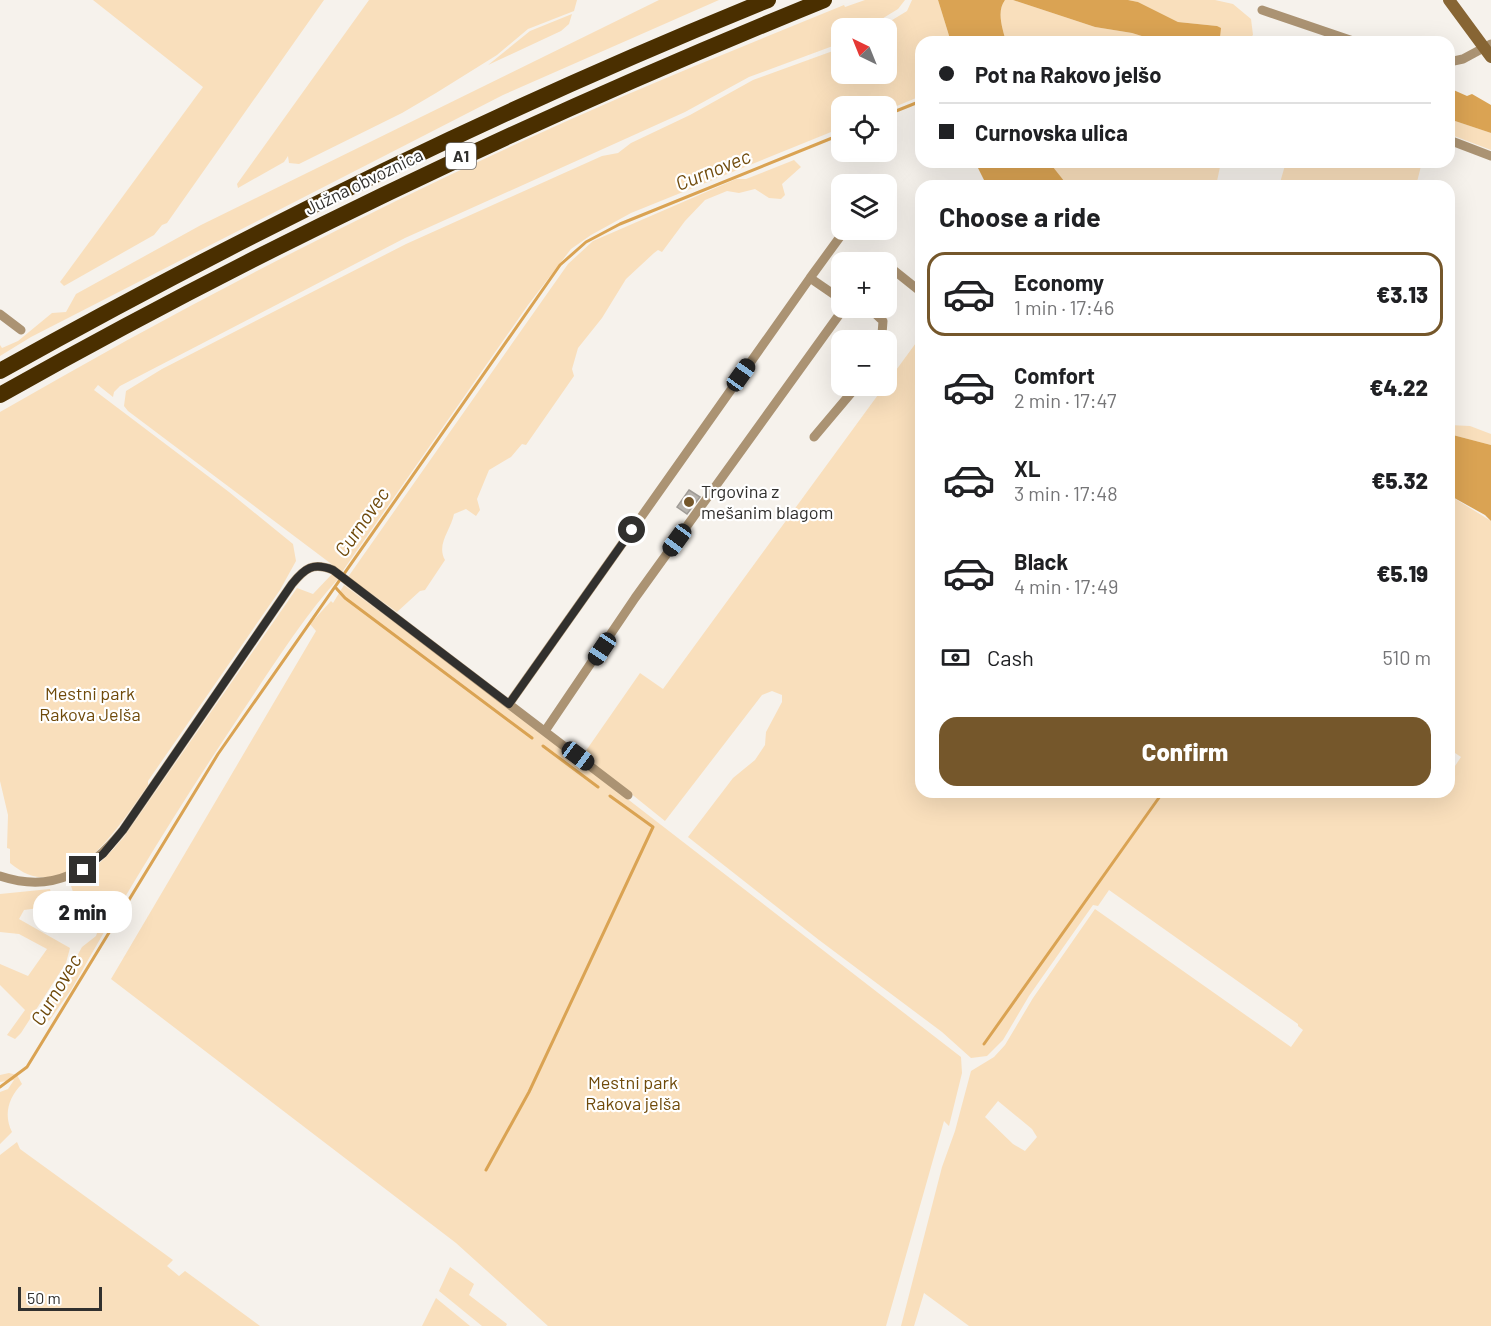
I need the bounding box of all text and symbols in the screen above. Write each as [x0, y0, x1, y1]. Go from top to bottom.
north arrow [831, 18, 897, 84]
map controls [831, 18, 897, 396]
text: Pot na Rakovo jelšo [975, 61, 1161, 87]
button: locate [831, 96, 897, 162]
text: Curnovska ulica [975, 119, 1128, 145]
street label: Južna obvoznica [301, 143, 426, 219]
road number: A1 [446, 143, 476, 169]
water label: Curnovec [671, 143, 754, 195]
button: layers [831, 174, 897, 240]
text: Choose a ride [939, 200, 1101, 232]
button: + [831, 252, 897, 318]
icon: car [942, 267, 996, 321]
text: Economy [1014, 269, 1104, 295]
text: €3.13 [1376, 281, 1428, 307]
text: 1 min · 17:46 [1014, 295, 1114, 319]
button: − [831, 330, 897, 396]
car [723, 355, 759, 395]
icon: car [942, 360, 996, 414]
text: Comfort [1014, 362, 1095, 388]
text: €4.22 [1369, 374, 1428, 400]
text: 2 min · 17:47 [1014, 388, 1116, 412]
icon: car [942, 453, 996, 507]
text: XL [1014, 455, 1040, 481]
text: €5.32 [1372, 467, 1428, 493]
place label: Trgovina z mešanim blagom [701, 480, 833, 523]
text: 3 min · 17:48 [1014, 481, 1118, 505]
water label: Curnovec [329, 482, 394, 561]
marker: Trgovina z mešanim blagom [682, 495, 696, 509]
route start [618, 516, 645, 543]
car [659, 520, 695, 560]
icon: car [942, 546, 996, 600]
text: Black [1014, 548, 1068, 574]
text: €5.19 [1377, 560, 1428, 586]
text: 4 min · 17:49 [1014, 574, 1118, 598]
car [584, 629, 620, 669]
icon: cash [939, 641, 972, 674]
text: Cash [987, 644, 1034, 670]
text: 510 m [1382, 645, 1431, 669]
park label: Mestni park Rakova Jelša [39, 682, 141, 725]
button: Confirm [939, 717, 1431, 786]
car [558, 738, 598, 774]
route end [69, 856, 96, 883]
callout: 2 min [34, 891, 132, 933]
text: 2 min [58, 900, 107, 924]
water label: Curnovec [25, 949, 86, 1030]
park label: Mestni park Rakova jelša [585, 1071, 681, 1114]
scale bar [18, 1284, 102, 1312]
text: 50 m [27, 1288, 61, 1307]

